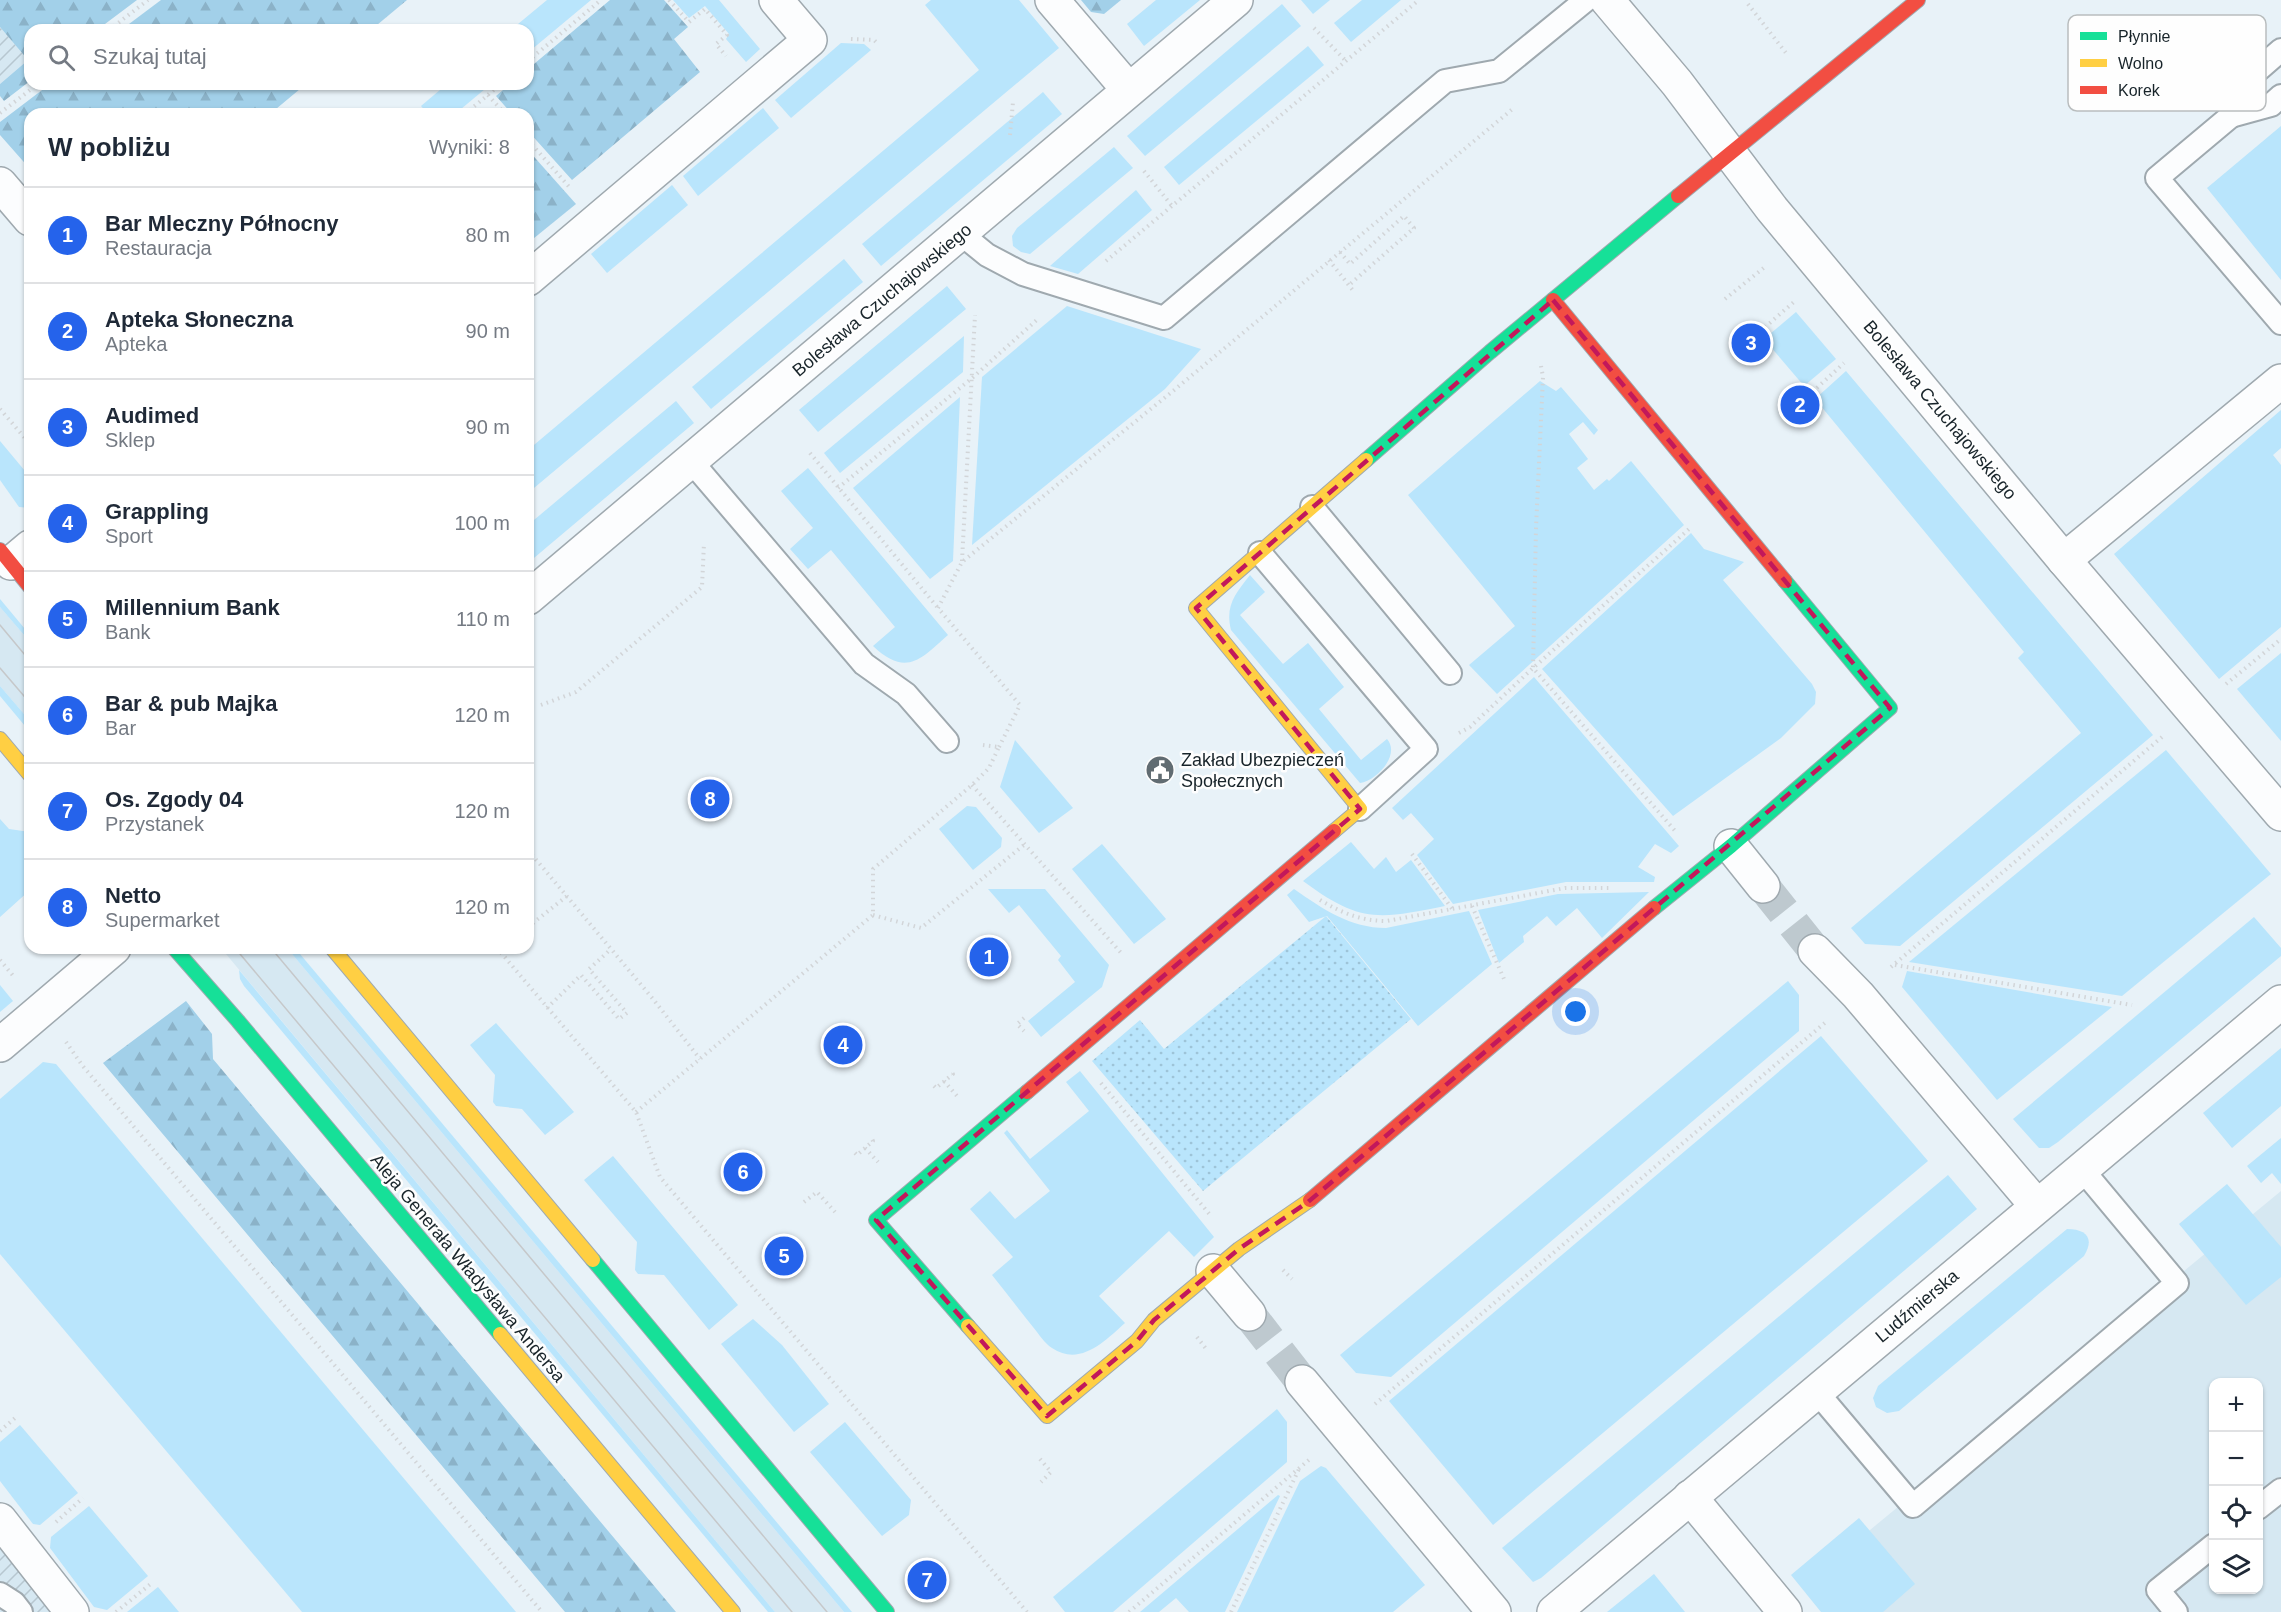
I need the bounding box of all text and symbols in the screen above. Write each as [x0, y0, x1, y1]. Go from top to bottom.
legend [2068, 15, 2266, 111]
search box [24, 24, 534, 90]
text: Płynnie [2118, 28, 2171, 45]
icon: search [45, 41, 78, 74]
text: Szukaj tutaj [93, 44, 207, 69]
text: Wolno [2118, 55, 2163, 72]
text: Korek [2118, 82, 2161, 99]
text: W pobliżu [48, 132, 171, 162]
text: Wyniki: 8 [429, 136, 510, 158]
text: Bar Mleczny Północny [105, 211, 339, 236]
street label: Bolesława Czuchajowskiego [789, 219, 975, 381]
text: 1 [62, 224, 73, 246]
text: 80 m [466, 224, 510, 246]
text: Restauracja [105, 237, 212, 259]
text: Apteka Słoneczna [105, 307, 293, 332]
street label: Bolesława Czuchajowskiego [1859, 317, 2021, 503]
text: 2 [62, 320, 73, 342]
text: 90 m [466, 320, 510, 342]
pin: 3 [1732, 320, 1770, 366]
text: Apteka [105, 333, 167, 355]
pin: 2 [1780, 382, 1820, 428]
text: Audimed [105, 403, 199, 428]
text: 3 [62, 416, 73, 438]
text: 90 m [466, 416, 510, 438]
text: Sklep [105, 429, 155, 451]
text: Grappling [105, 499, 209, 524]
text: 4 [62, 512, 73, 534]
text: 100 m [454, 512, 510, 534]
text: Sport [105, 525, 153, 547]
text: Millennium Bank [105, 595, 280, 620]
text: 5 [62, 608, 73, 630]
text: 110 m [456, 608, 510, 630]
text: Bank [105, 621, 151, 643]
text: Bar & pub Majka [105, 691, 277, 716]
text: 6 [62, 704, 73, 726]
text: 120 m [454, 704, 510, 726]
text: Bar [105, 717, 136, 739]
place label: Zakład Ubezpieczeń Społecznych [1181, 750, 1344, 791]
public building icon: Zakład Ubezpieczeń Społecznych [1144, 754, 1176, 786]
pin: 8 [690, 776, 730, 822]
text: Os. Zgody 04 [105, 787, 243, 812]
text: 7 [62, 800, 73, 822]
text: 120 m [454, 800, 510, 822]
text: Przystanek [105, 813, 204, 835]
text: Netto [105, 883, 161, 908]
text: 8 [62, 896, 73, 918]
text: 120 m [454, 896, 510, 918]
text: Supermarket [105, 909, 220, 931]
pin: 1 [970, 934, 1008, 980]
your location [1561, 997, 1590, 1026]
pin: 4 [824, 1022, 862, 1068]
street label: Aleja Generała Władysława Andersa [367, 1150, 570, 1387]
pin: 6 [724, 1150, 762, 1194]
pin: 5 [764, 1234, 804, 1278]
street label: Ludźmierska [1871, 1265, 1963, 1346]
map controls [2209, 1378, 2263, 1594]
button: + [2209, 1378, 2263, 1432]
button: − [2209, 1432, 2263, 1486]
button: locate [2209, 1486, 2263, 1540]
button: layers [2209, 1540, 2263, 1594]
pin: 7 [908, 1558, 946, 1602]

